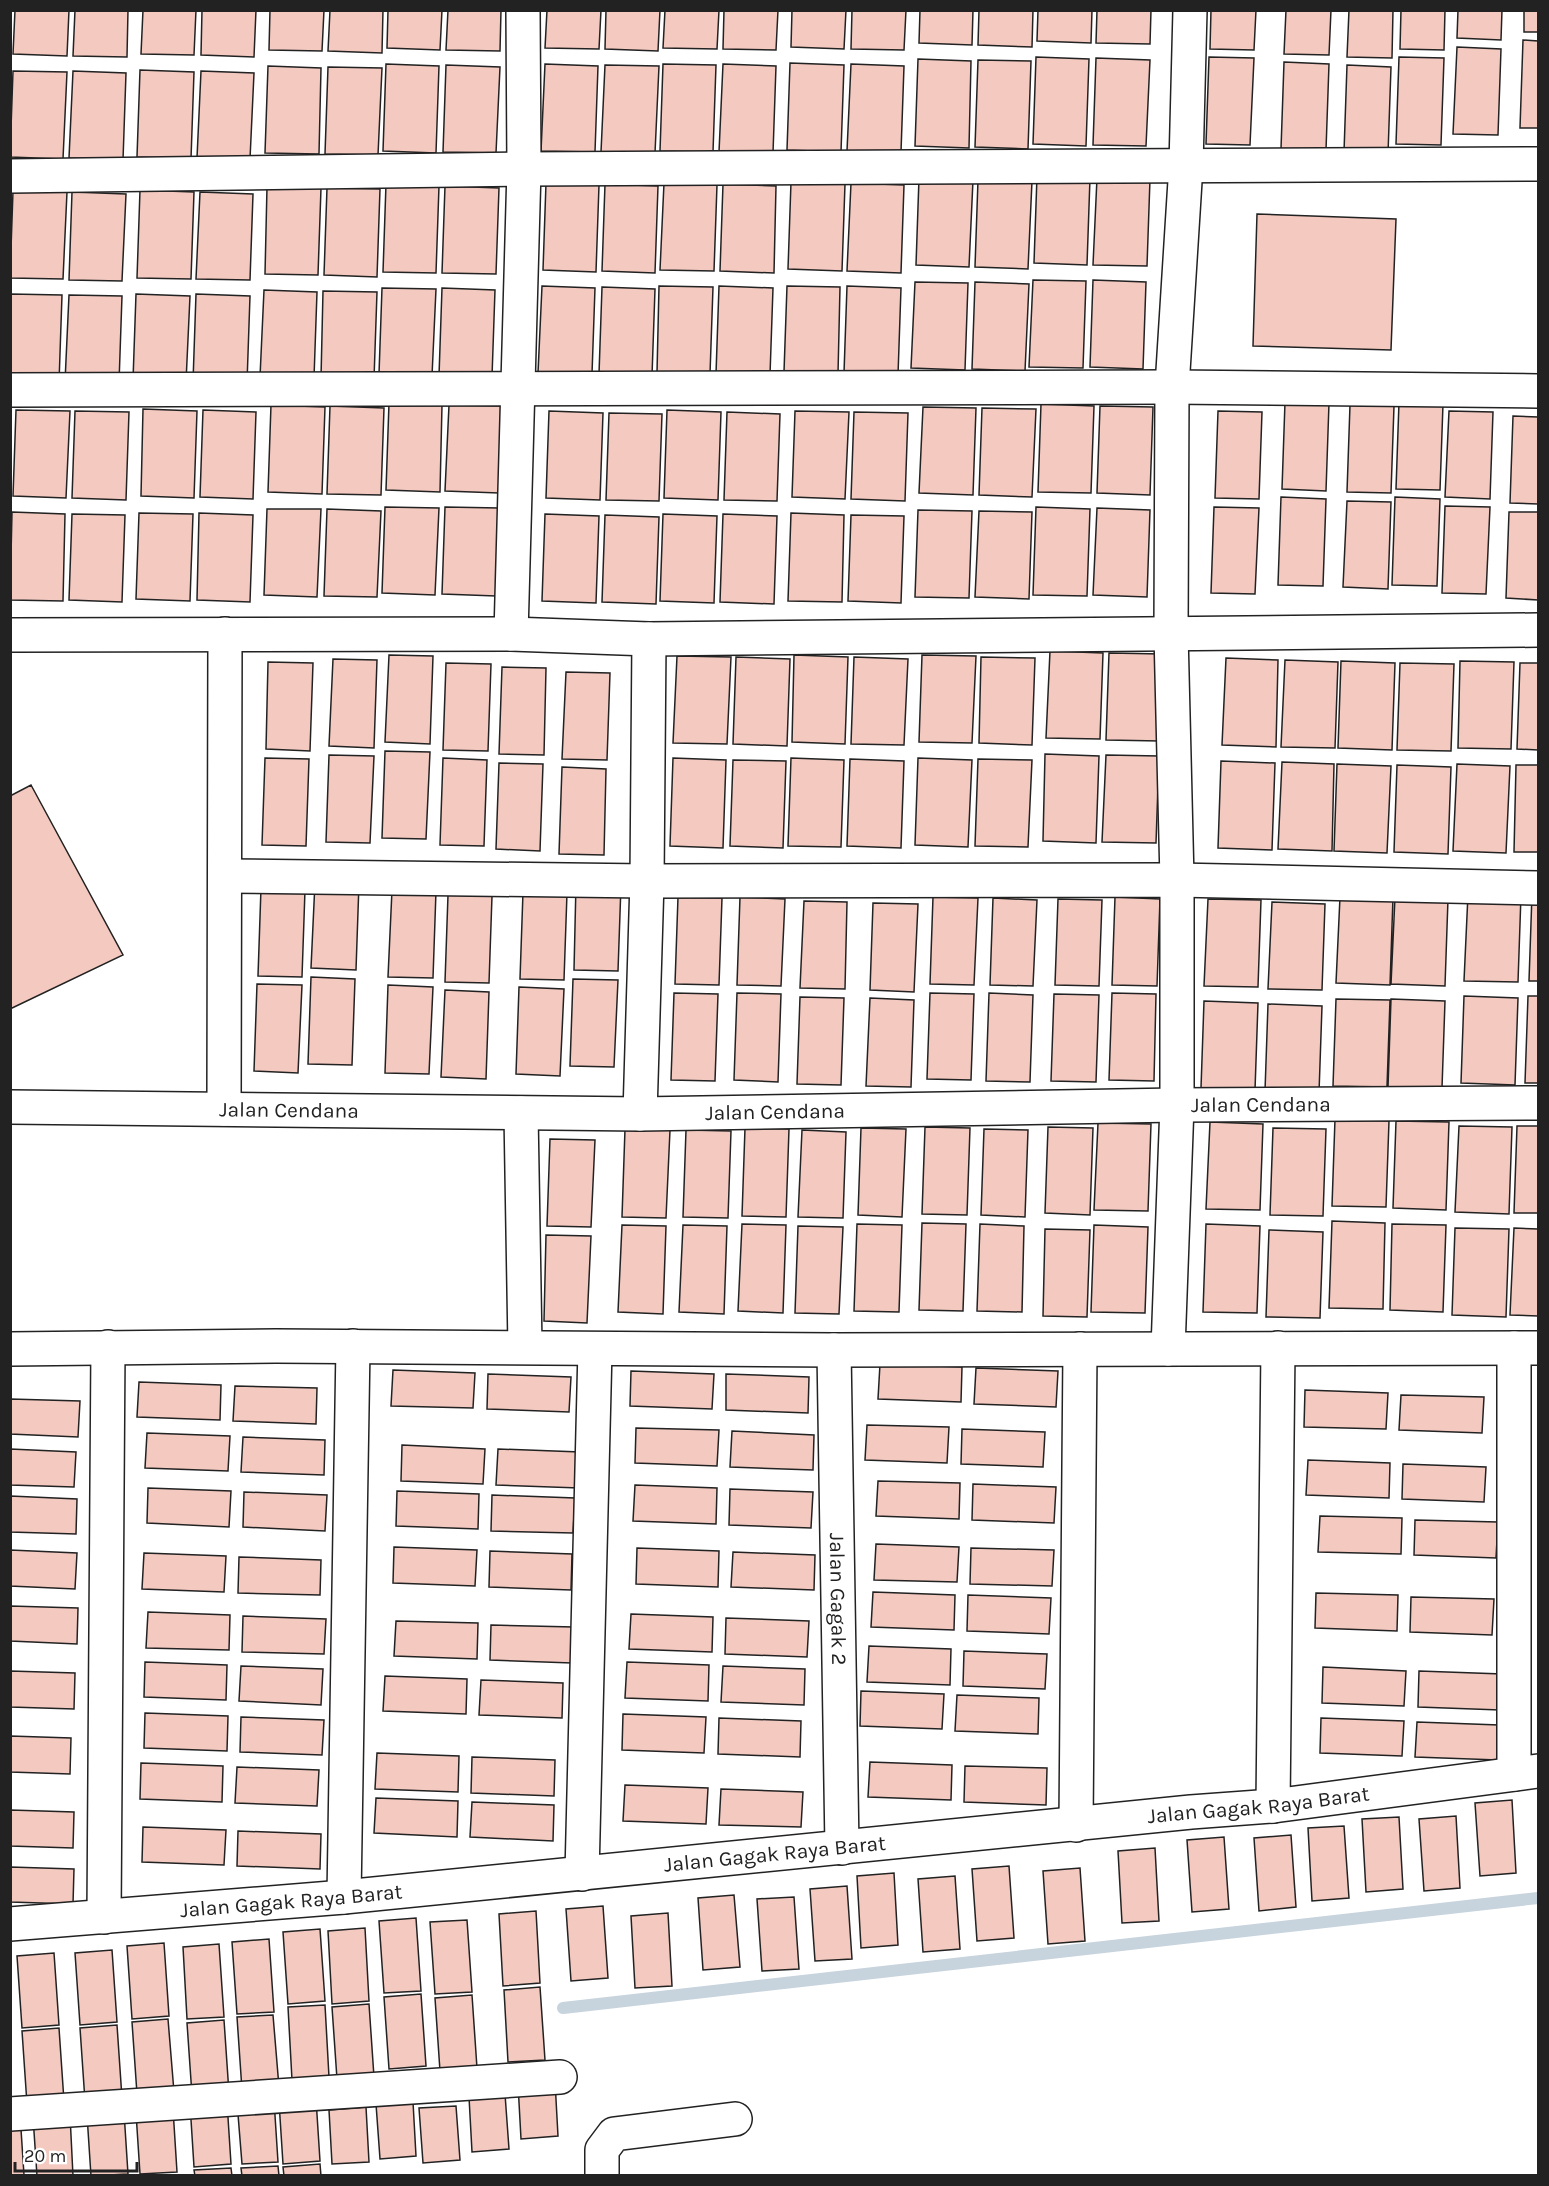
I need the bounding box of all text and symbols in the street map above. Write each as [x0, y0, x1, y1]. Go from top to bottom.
street label: Jalan Cendana [1191, 1092, 1331, 1117]
street label: Jalan Cendana [219, 1097, 359, 1123]
street label: Jalan Cendana [705, 1099, 845, 1125]
street label: Jalan Gagak 2 [825, 1532, 851, 1666]
street label: Jalan Gagak Raya Barat [1146, 1781, 1371, 1828]
street label: Jalan Gagak Raya Barat [663, 1831, 887, 1877]
street label: Jalan Gagak Raya Barat [179, 1879, 403, 1922]
scale bar [15, 2135, 136, 2173]
text: 20 m [24, 2145, 66, 2167]

